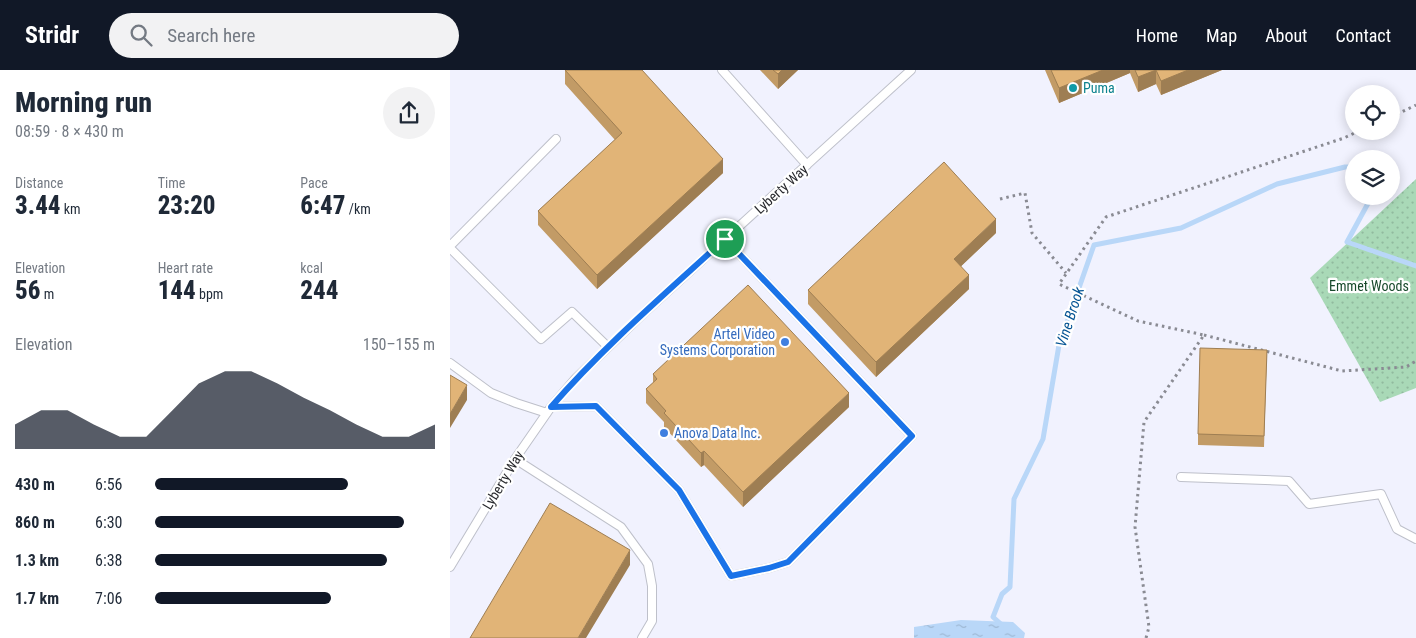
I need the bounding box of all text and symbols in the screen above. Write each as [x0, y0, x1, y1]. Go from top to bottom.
search box [109, 13, 459, 58]
text: Stridr [25, 21, 79, 49]
icon: search [127, 21, 155, 49]
text: Search here [167, 24, 256, 47]
text: Home [1136, 25, 1178, 46]
text: Map [1206, 25, 1237, 46]
text: About [1265, 25, 1307, 46]
text: Contact [1335, 25, 1391, 46]
place label: Puma [1083, 80, 1115, 96]
marker: Puma [1067, 82, 1079, 94]
map controls [1345, 85, 1400, 205]
button: locate [1345, 85, 1400, 140]
text: Morning run [15, 86, 152, 119]
button: share [383, 87, 435, 139]
text: 08:59 · 8 × 430 m [15, 122, 124, 141]
button: layers [1345, 150, 1400, 205]
street label: Lyberty Way [751, 161, 811, 217]
text: Distance [15, 175, 63, 191]
text: Time [158, 175, 185, 191]
text: Pace [300, 175, 328, 191]
text: 3.44 [15, 191, 61, 220]
text: 23:20 [158, 191, 216, 220]
text: 6:47 [300, 191, 346, 220]
text: km [61, 201, 81, 217]
text: /km [346, 201, 371, 217]
pin [704, 218, 746, 260]
icon: arrive [711, 225, 739, 253]
text: Elevation [15, 260, 65, 276]
text: Heart rate [158, 260, 213, 276]
text: kcal [300, 260, 323, 276]
text: 56 [15, 276, 40, 305]
text: 144 [158, 276, 196, 305]
text: 244 [300, 276, 338, 305]
park label: Emmet Woods [1329, 278, 1409, 294]
water label: Vine Brook [1052, 284, 1088, 349]
text: m [40, 286, 54, 302]
text: bpm [196, 286, 223, 302]
place label: Artel Video Systems Corporation [660, 326, 775, 358]
text: Elevation [15, 335, 73, 354]
text: 150–155 m [363, 335, 435, 354]
marker: Artel Video Systems Corporation [779, 336, 791, 348]
place label: Anova Data Inc. [674, 425, 761, 441]
marker: Anova Data Inc. [658, 427, 670, 439]
street label: Lyberty Way [479, 448, 527, 512]
text: 430 m [15, 475, 55, 494]
text: 6:56 [95, 475, 122, 494]
text: 860 m [15, 513, 55, 532]
text: 6:30 [95, 513, 122, 532]
text: 1.3 km [15, 551, 59, 570]
text: 6:38 [95, 551, 122, 570]
text: 1.7 km [15, 589, 59, 608]
text: 7:06 [95, 589, 122, 608]

